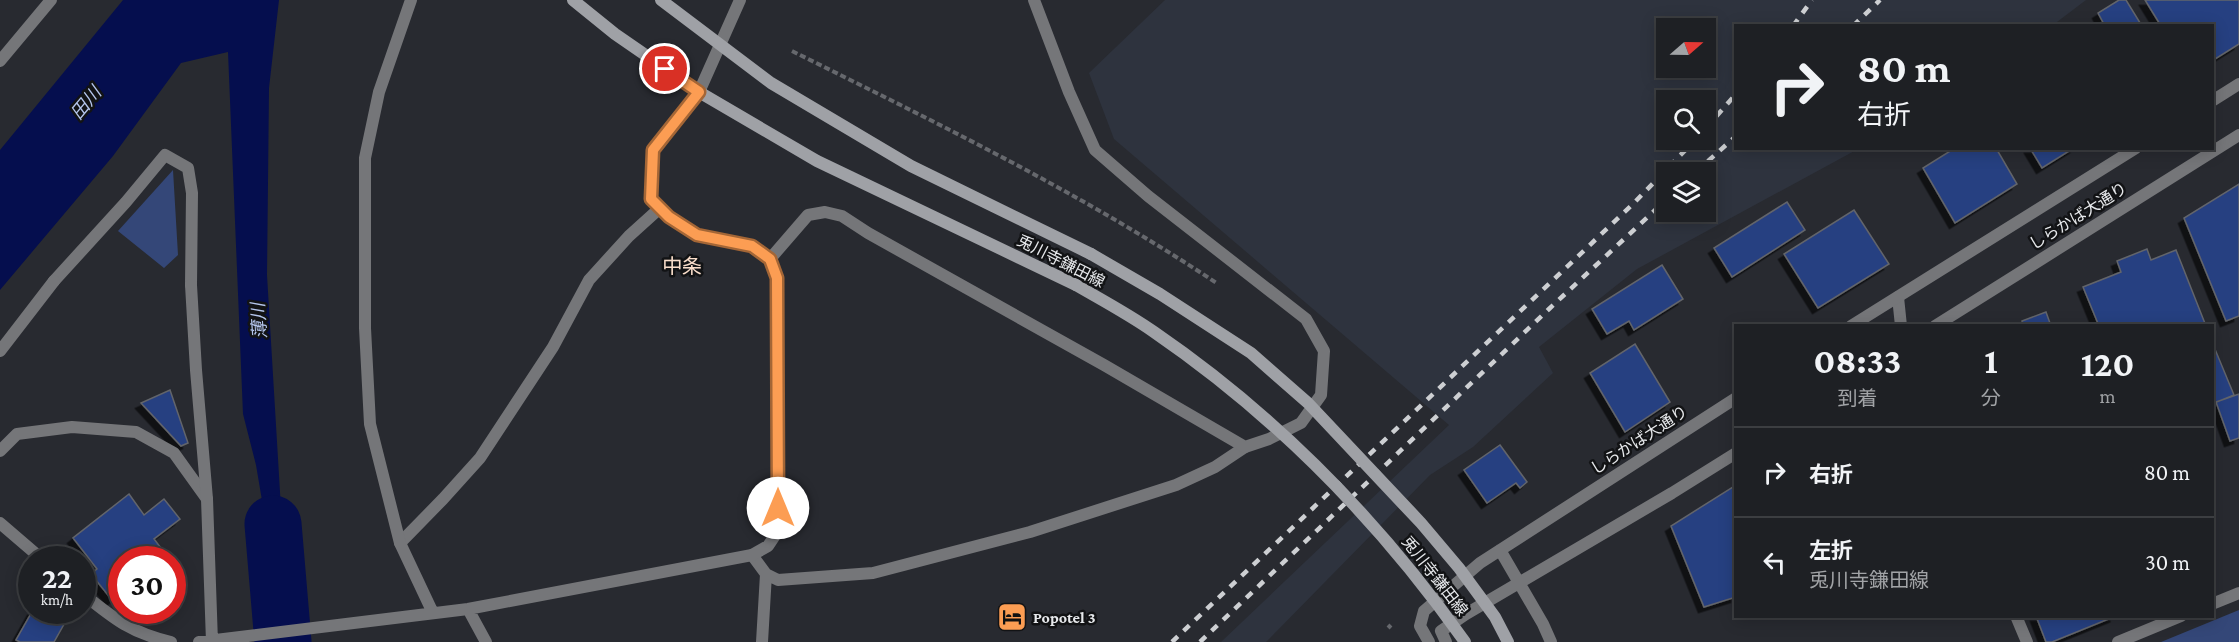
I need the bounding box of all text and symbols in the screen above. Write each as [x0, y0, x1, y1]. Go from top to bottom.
north arrow [1656, 18, 1716, 78]
map controls [1656, 18, 1716, 222]
pin [639, 43, 690, 94]
text: 80 m [1857, 44, 1951, 91]
icon: right [1758, 48, 1836, 126]
icon: arrive [648, 52, 681, 85]
water label: 田川 [67, 81, 107, 123]
button: search [1656, 90, 1716, 150]
text: 右折 [1857, 100, 1911, 130]
button: layers [1656, 162, 1716, 222]
street label: しらかば大通り [2026, 179, 2130, 253]
street label: 兎川寺鎌田線 [1014, 232, 1108, 290]
district label: 中条 [662, 255, 702, 277]
water label: 薄川 [248, 300, 270, 340]
text: 08:33 [1814, 341, 1901, 381]
text: 1 [1984, 341, 1998, 381]
text: 120 [2081, 344, 2134, 384]
text: m [2099, 385, 2116, 407]
text: 到着 [1838, 387, 1878, 409]
text: 分 [1981, 387, 2001, 409]
street label: しらかば大通り [1587, 402, 1691, 478]
icon: right [1758, 456, 1791, 489]
text: 80 m [2144, 460, 2190, 485]
text: 右折 [1809, 462, 1853, 487]
position arrow [746, 476, 810, 540]
street label: 兎川寺鎌田線 [1399, 533, 1471, 619]
text: 左折 [1809, 538, 1853, 563]
speed limit sign: 30 [108, 546, 186, 624]
icon: left [1758, 546, 1791, 579]
text: 30 m [2145, 550, 2190, 575]
text: 22 [42, 561, 72, 594]
text: 兎川寺鎌田線 [1809, 569, 1929, 591]
text: km/h [41, 592, 73, 608]
hotel icon: Popotel 3 [996, 601, 1028, 633]
place label: Popotel 3 [1033, 609, 1096, 626]

